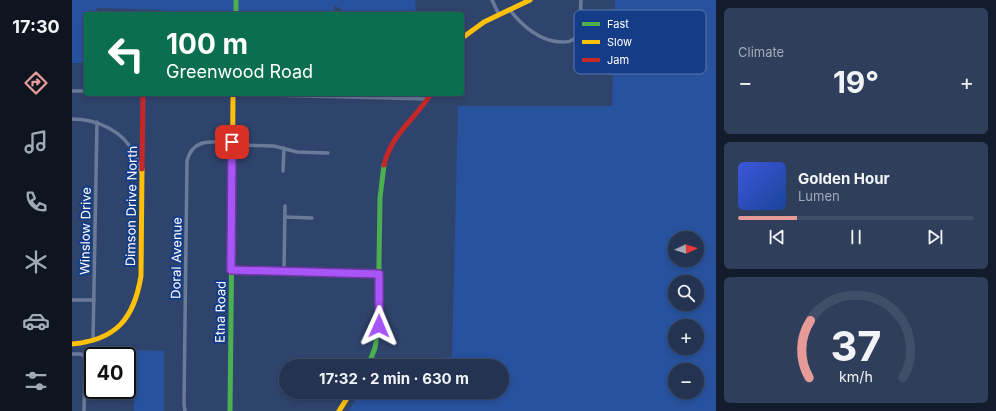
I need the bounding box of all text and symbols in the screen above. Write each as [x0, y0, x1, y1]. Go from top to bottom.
legend [574, 10, 706, 74]
text: 17:30 [12, 16, 60, 37]
text: Fast [607, 17, 629, 31]
text: 100 m [166, 27, 248, 61]
icon: left [100, 28, 152, 80]
text: Slow [607, 35, 632, 49]
text: Climate [738, 44, 784, 60]
text: Jam [607, 53, 629, 67]
text: Greenwood Road [166, 61, 313, 82]
text: 19° [833, 64, 879, 100]
icon: directions [22, 69, 50, 97]
text: − [738, 69, 753, 95]
text: + [959, 69, 974, 95]
pin [215, 125, 249, 159]
icon: music [22, 128, 50, 156]
icon: arrive [221, 131, 243, 153]
street label: Dimson Drive North [122, 146, 140, 266]
text: Golden Hour [798, 169, 890, 188]
street label: Winslow Drive [76, 187, 94, 275]
icon: phone [22, 188, 50, 216]
text: Lumen [798, 188, 840, 204]
street label: Doral Avenue [167, 217, 185, 299]
icon: previous [766, 226, 788, 248]
icon: pause [845, 226, 867, 248]
icon: next [924, 226, 946, 248]
north arrow [668, 231, 704, 267]
map controls [668, 231, 704, 399]
icon: climate [22, 248, 50, 276]
button: search [668, 275, 704, 311]
street label: Etna Road [211, 281, 229, 343]
position arrow [358, 305, 400, 347]
icon: car [22, 307, 50, 335]
button: + [668, 319, 704, 355]
text: 37 [830, 321, 882, 371]
speed limit sign: 40 [84, 347, 136, 399]
button: − [668, 363, 704, 399]
icon: filters [22, 367, 50, 395]
text: km/h [839, 367, 873, 384]
text: 17:32 · 2 min · 630 m [319, 369, 469, 388]

